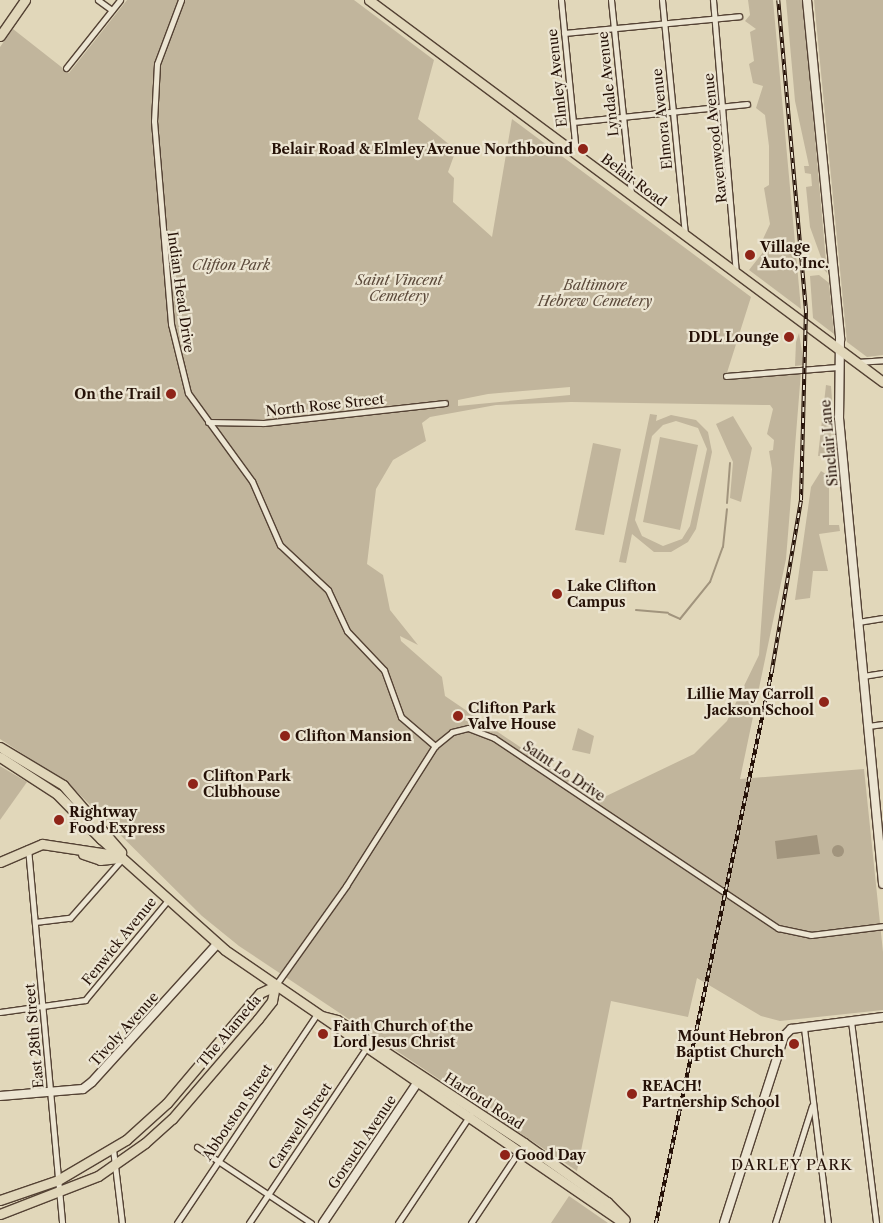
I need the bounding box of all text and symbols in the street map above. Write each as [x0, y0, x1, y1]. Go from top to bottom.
street label: Elmley Avenue [543, 27, 571, 129]
street label: Lyndale Avenue [594, 30, 622, 138]
street label: Elmora Avenue [648, 67, 676, 171]
street label: Ravenwood Avenue [700, 72, 730, 204]
place label: Belair Road & Elmley Avenue Northbound [270, 141, 573, 157]
marker: Belair Road & Elmley Avenue Northbound [577, 143, 589, 155]
street label: Belair Road [598, 150, 670, 210]
street label: Indian Head Drive [164, 230, 198, 354]
place label: Village Auto, Inc. [760, 239, 829, 272]
marker: Village Auto, Inc. [744, 249, 756, 261]
park label: Clifton Park [192, 257, 270, 273]
park label: Saint Vincent Cemetery [355, 272, 443, 304]
park label: Baltimore Hebrew Cemetery [538, 277, 652, 310]
place label: DDL Lounge [688, 329, 779, 345]
marker: DDL Lounge [783, 331, 795, 343]
place label: On the Trail [74, 386, 161, 402]
marker: On the Trail [165, 388, 177, 400]
street label: North Rose Street [265, 390, 385, 420]
street label: Sinclair Lane [817, 399, 841, 487]
place label: Lake Clifton Campus [567, 578, 656, 610]
marker: Lake Clifton Campus [551, 588, 563, 600]
place label: Lillie May Carroll Jackson School [686, 686, 814, 719]
marker: Lillie May Carroll Jackson School [818, 696, 830, 708]
place label: Clifton Park Valve House [468, 700, 556, 732]
marker: Clifton Park Valve House [452, 710, 464, 722]
place label: Clifton Mansion [295, 728, 412, 744]
marker: Clifton Mansion [279, 730, 291, 742]
street label: Saint Lo Drive [520, 737, 608, 805]
place label: Clifton Park Clubhouse [203, 768, 291, 800]
marker: Clifton Park Clubhouse [187, 778, 199, 790]
place label: Rightway Food Express [69, 804, 165, 836]
marker: Rightway Food Express [53, 814, 65, 826]
street label: Fenwick Avenue [78, 893, 160, 989]
street label: East 28th Street [21, 983, 47, 1089]
street label: Tivoly Avenue [86, 988, 162, 1070]
street label: The Alameda [194, 991, 264, 1071]
place label: Faith Church of the Lord Jesus Christ [333, 1018, 473, 1050]
marker: Faith Church of the Lord Jesus Christ [317, 1028, 329, 1040]
place label: Mount Hebron Baptist Church [676, 1028, 784, 1060]
marker: Mount Hebron Baptist Church [788, 1038, 800, 1050]
street label: Abbotston Street [199, 1061, 275, 1163]
street label: Harford Road [441, 1069, 527, 1133]
place label: REACH! Partnership School [642, 1078, 780, 1110]
street label: Carswell Street [265, 1079, 335, 1173]
marker: REACH! Partnership School [626, 1088, 638, 1100]
street label: Gorsuch Avenue [324, 1092, 400, 1192]
place label: Good Day [515, 1147, 586, 1163]
marker: Good Day [499, 1149, 511, 1161]
district label: DARLEY PARK [729, 1156, 855, 1174]

